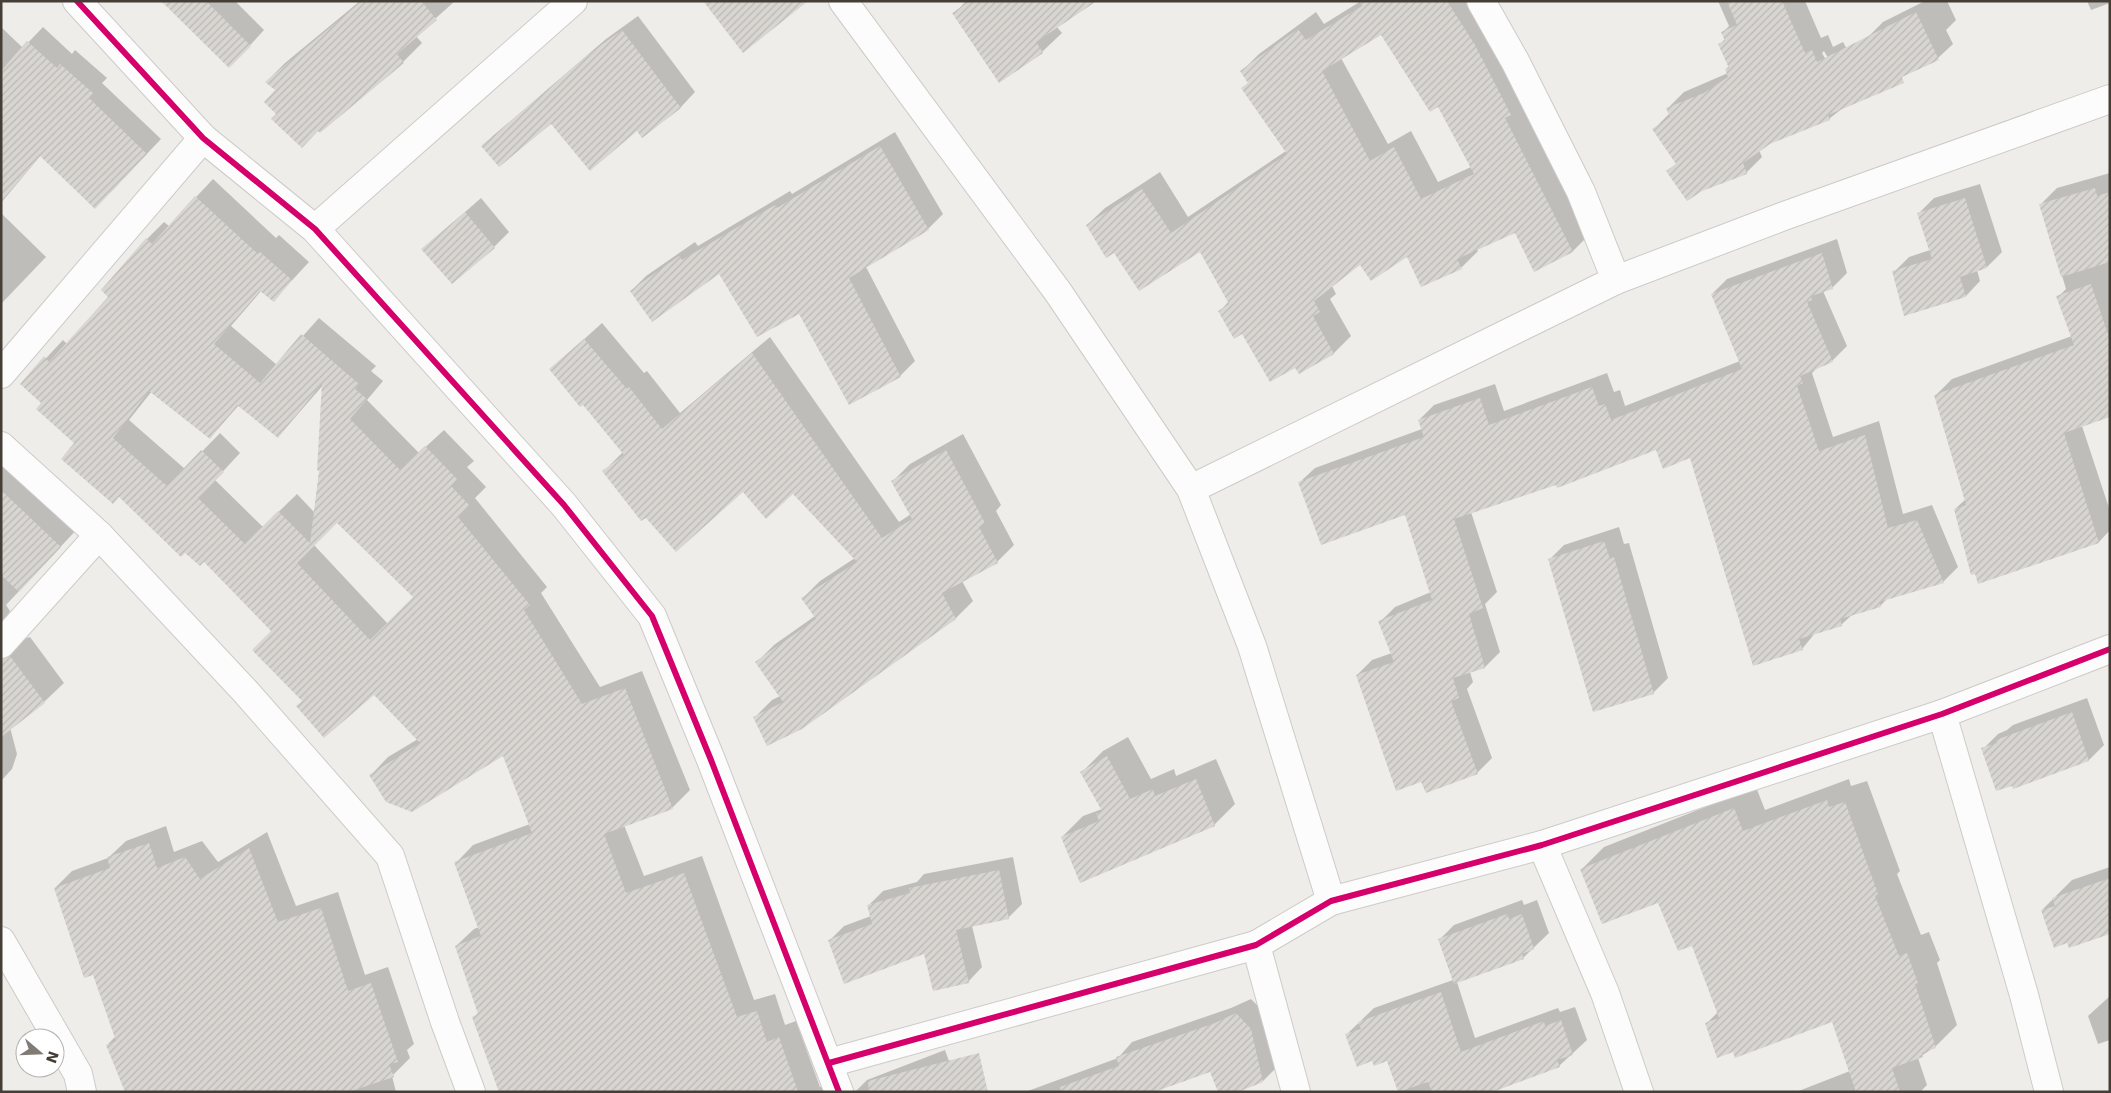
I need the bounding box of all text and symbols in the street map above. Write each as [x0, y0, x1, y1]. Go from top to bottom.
north arrow [15, 1028, 65, 1078]
text: N [43, 1049, 62, 1065]

